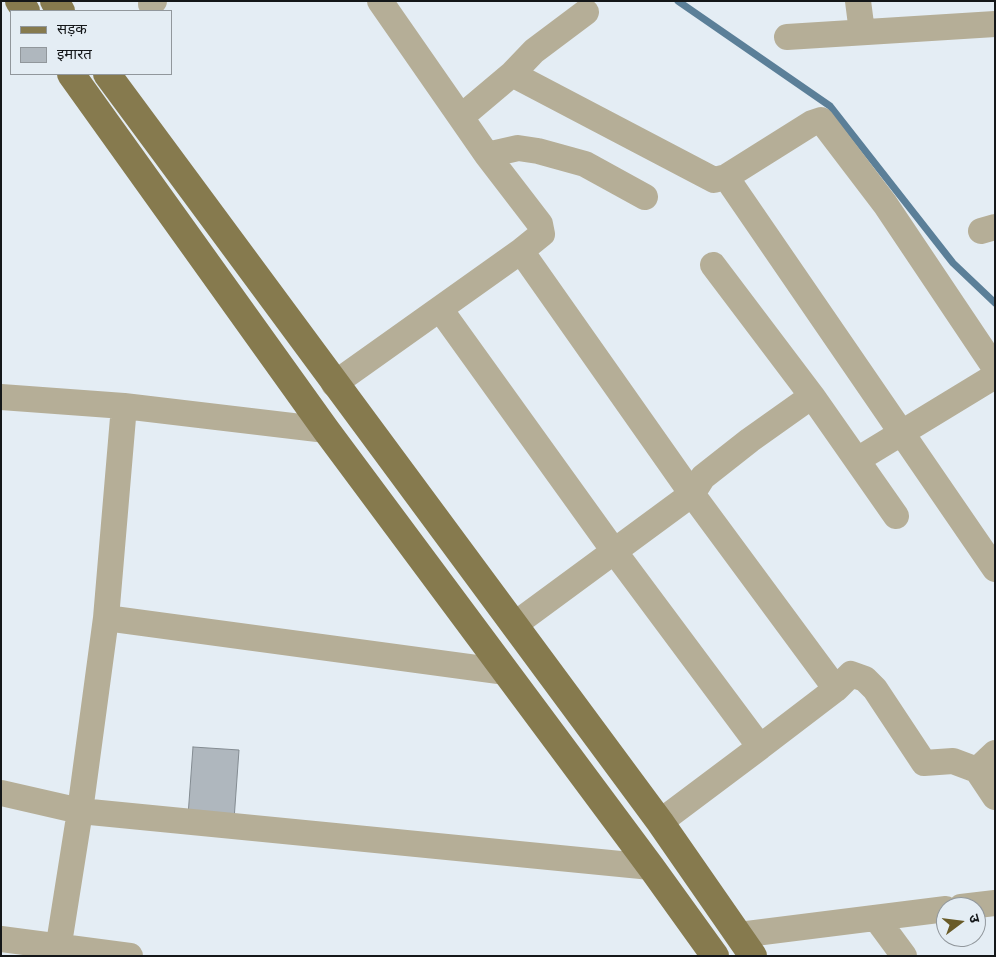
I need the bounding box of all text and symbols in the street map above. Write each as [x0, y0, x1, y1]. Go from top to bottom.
legend [10, 10, 172, 75]
text: सड़क [57, 19, 87, 37]
text: इमारत [57, 44, 92, 62]
north arrow [936, 897, 986, 947]
text: उ [966, 912, 984, 924]

